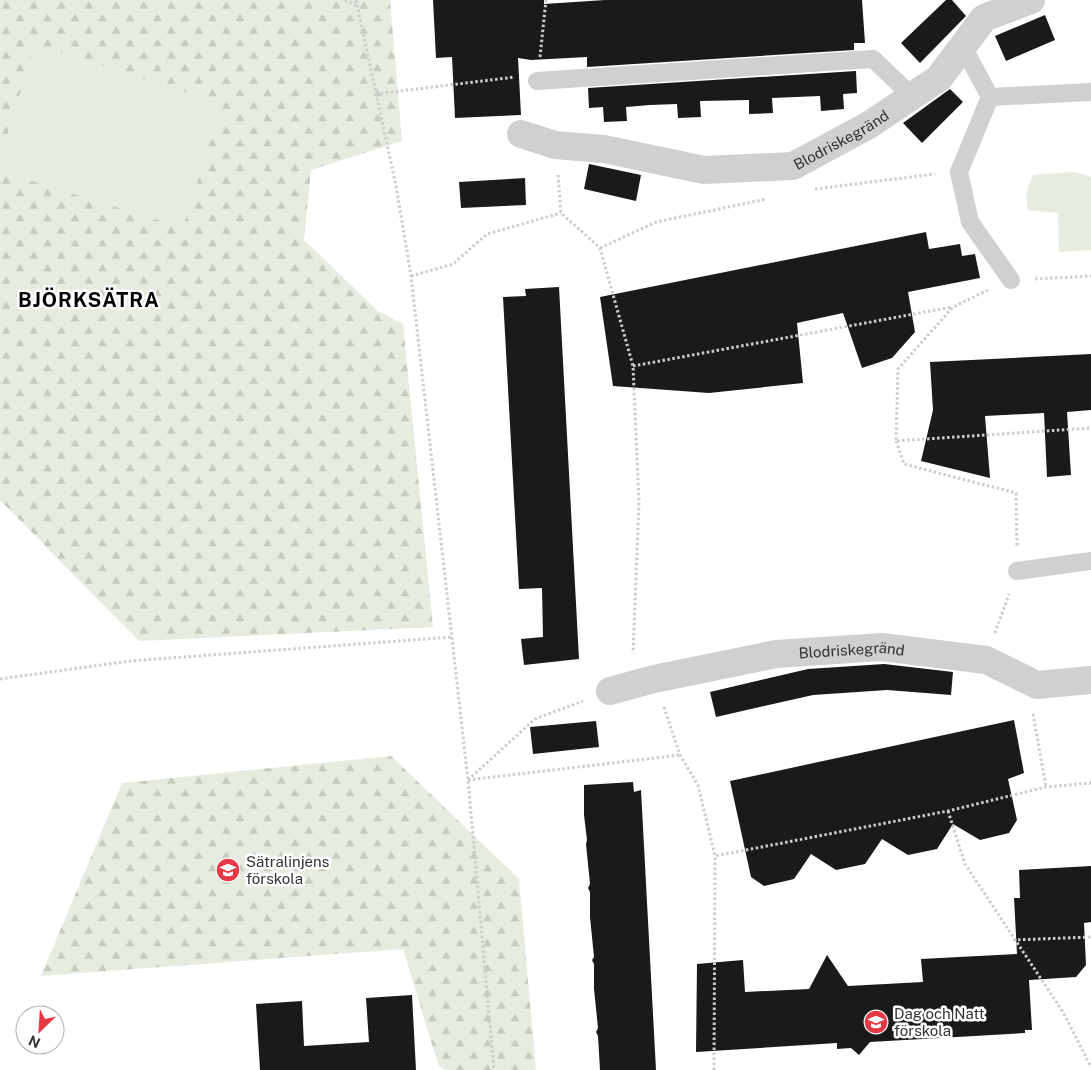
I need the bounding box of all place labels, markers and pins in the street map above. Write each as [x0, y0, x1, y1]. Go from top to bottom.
place label: Sätralinjens förskola [246, 853, 329, 887]
school or university icon: Sätralinjens förskola [215, 857, 241, 883]
place label: Dag och Natt förskola [894, 1005, 985, 1039]
school or university icon: Dag och Natt förskola [863, 1009, 889, 1035]

